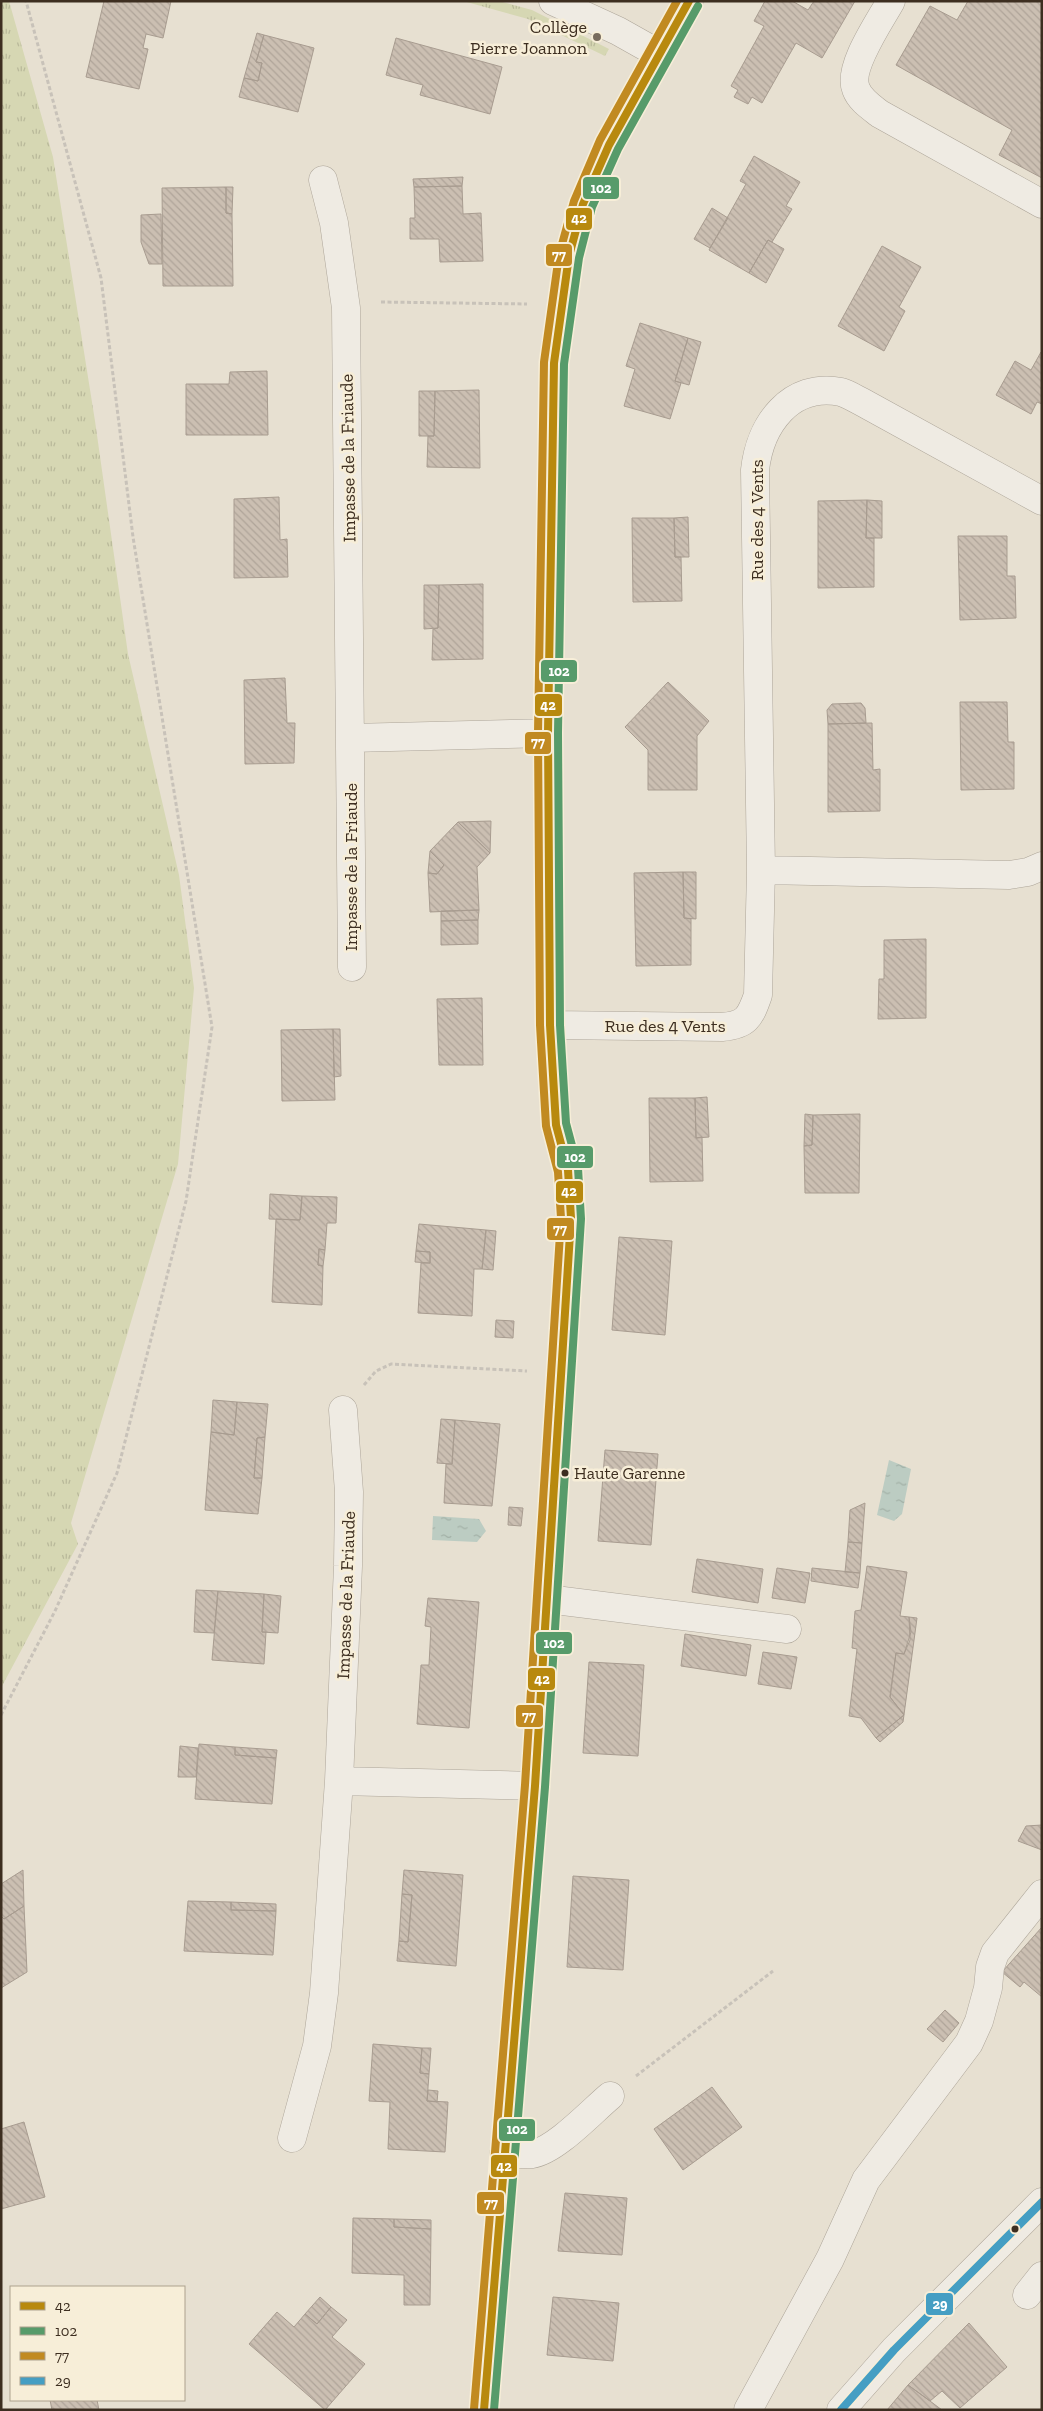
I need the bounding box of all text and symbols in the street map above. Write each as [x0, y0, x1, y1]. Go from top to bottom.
place label: Collège Pierre Joannon [470, 16, 588, 59]
marker: Collège Pierre Joannon [591, 31, 603, 43]
line badge: 102 [582, 176, 620, 200]
text: 102 [590, 180, 612, 197]
line badge: 42 [565, 207, 593, 231]
text: 42 [571, 210, 587, 227]
line badge: 77 [545, 243, 573, 267]
text: 77 [552, 247, 566, 264]
street label: Impasse de la Friaude [336, 374, 360, 542]
street label: Rue des 4 Vents [746, 459, 768, 581]
line badge: 102 [540, 659, 578, 683]
text: 102 [548, 663, 570, 680]
line badge: 42 [534, 693, 563, 717]
text: 42 [540, 697, 556, 714]
line badge: 77 [524, 731, 552, 755]
text: 77 [531, 734, 545, 751]
street label: Impasse de la Friaude [340, 783, 362, 951]
street label: Rue des 4 Vents [604, 1015, 726, 1037]
line badge: 102 [556, 1145, 594, 1169]
text: 102 [564, 1149, 586, 1166]
line badge: 42 [555, 1180, 584, 1204]
text: 42 [561, 1183, 577, 1200]
line badge: 77 [546, 1217, 575, 1241]
text: 77 [553, 1221, 567, 1238]
place label: Haute Garenne [574, 1463, 685, 1483]
marker: Haute Garenne [560, 1468, 570, 1478]
street label: Impasse de la Friaude [332, 1511, 360, 1679]
line badge: 102 [535, 1631, 573, 1655]
text: 102 [543, 1635, 565, 1652]
line badge: 42 [527, 1667, 556, 1691]
text: 42 [534, 1671, 550, 1688]
line badge: 77 [515, 1704, 544, 1728]
text: 77 [522, 1708, 536, 1725]
line badge: 102 [498, 2118, 536, 2142]
text: 102 [506, 2121, 528, 2138]
line badge: 42 [490, 2154, 518, 2178]
text: 42 [496, 2158, 512, 2175]
line badge: 77 [476, 2191, 505, 2215]
text: 77 [484, 2195, 498, 2212]
unlabelled marker [1010, 2224, 1020, 2234]
legend [10, 2286, 185, 2401]
line badge: 29 [925, 2292, 954, 2316]
text: 29 [932, 2296, 948, 2313]
text: 42 [55, 2297, 71, 2315]
text: 102 [55, 2322, 77, 2340]
text: 77 [55, 2347, 69, 2365]
text: 29 [55, 2372, 71, 2390]

